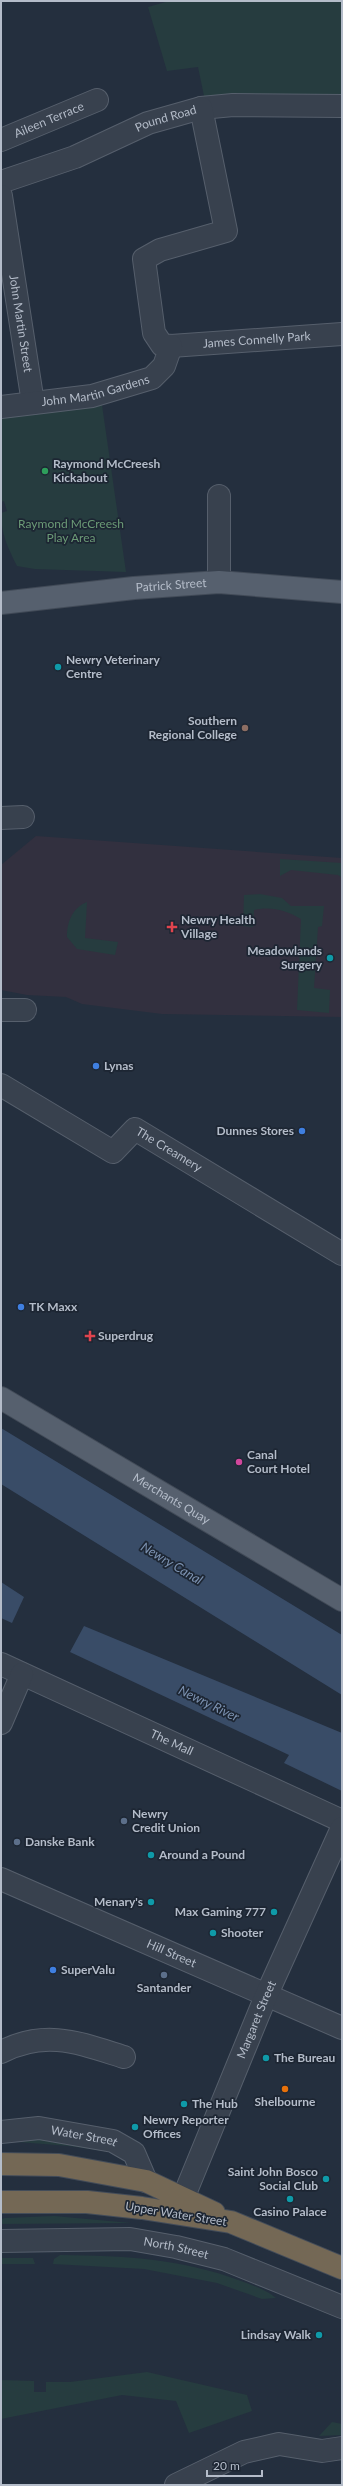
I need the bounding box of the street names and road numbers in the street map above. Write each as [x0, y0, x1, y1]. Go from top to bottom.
street label: Aileen Terrace [12, 98, 86, 141]
street label: Pound Road [132, 102, 198, 135]
street label: John Martin Street [6, 274, 36, 374]
street label: James Connelly Park [202, 328, 312, 351]
street label: John Martin Gardens [41, 371, 151, 409]
street label: Patrick Street [135, 575, 208, 595]
street label: The Creamery [134, 1123, 206, 1175]
street label: Merchants Quay [130, 1470, 214, 1528]
street label: The Mall [148, 1726, 196, 1759]
street label: Hill Street [145, 1936, 199, 1971]
street label: Margaret Street [233, 1978, 279, 2061]
street label: Water Street [50, 2122, 121, 2150]
street label: Upper Water Street [124, 2198, 229, 2229]
street label: North Street [143, 2234, 211, 2262]

